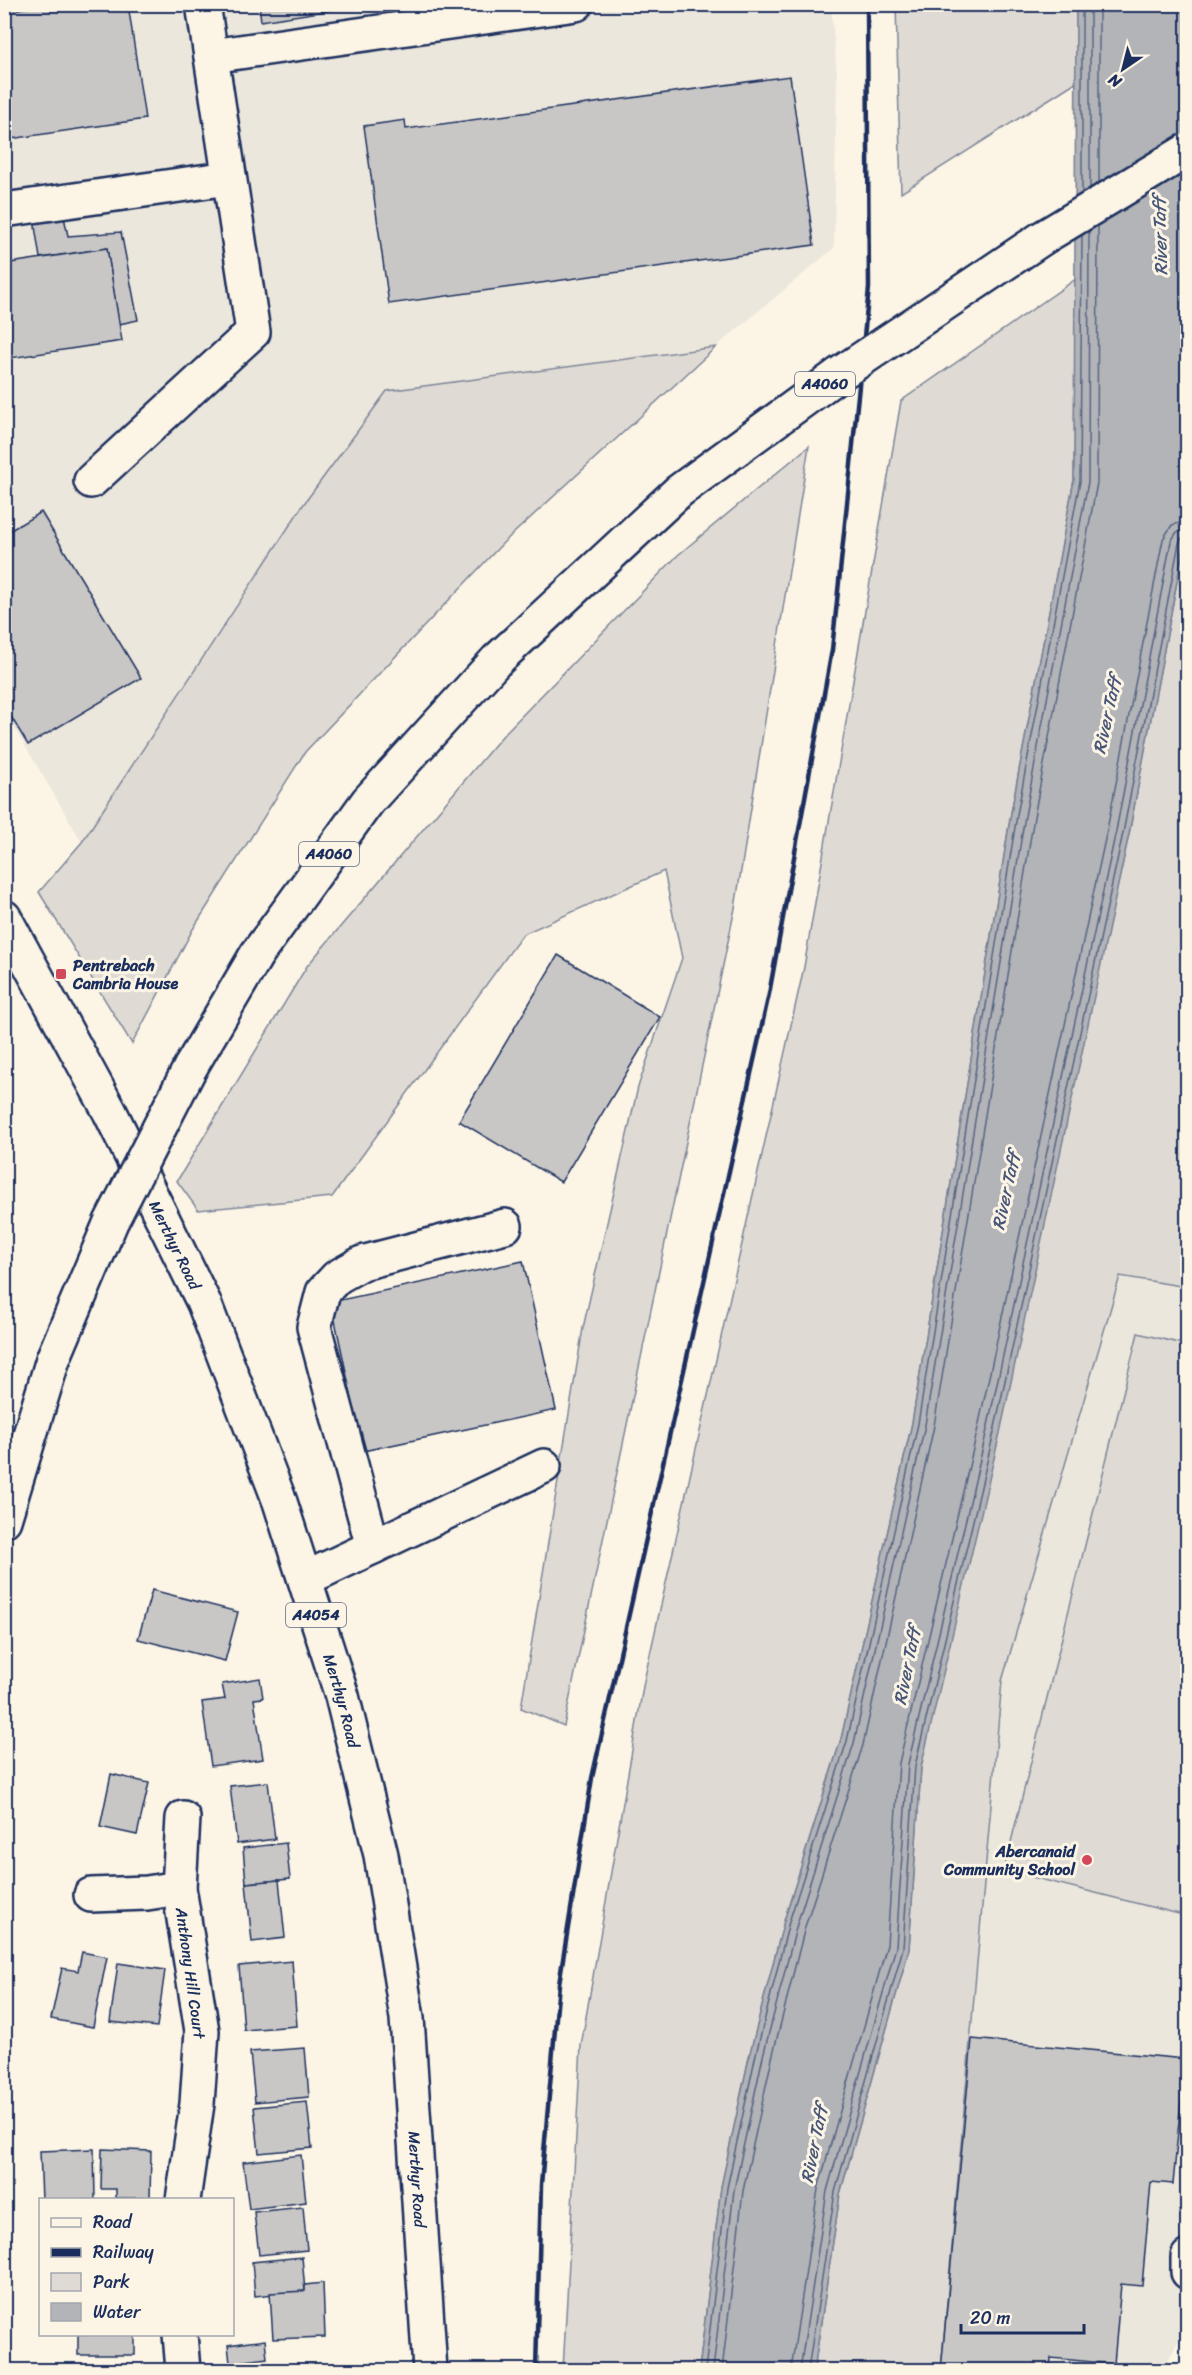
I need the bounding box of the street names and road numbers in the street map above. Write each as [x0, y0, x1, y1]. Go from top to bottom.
road number: A4060 [795, 372, 855, 396]
road number: A4060 [299, 842, 359, 866]
street label: Merthyr Road [141, 1195, 210, 1296]
road number: A4054 [286, 1603, 346, 1627]
street label: Merthyr Road [314, 1650, 369, 1752]
street label: Anthony Hill Court [167, 1905, 214, 2041]
street label: Merthyr Road [399, 2130, 435, 2230]

